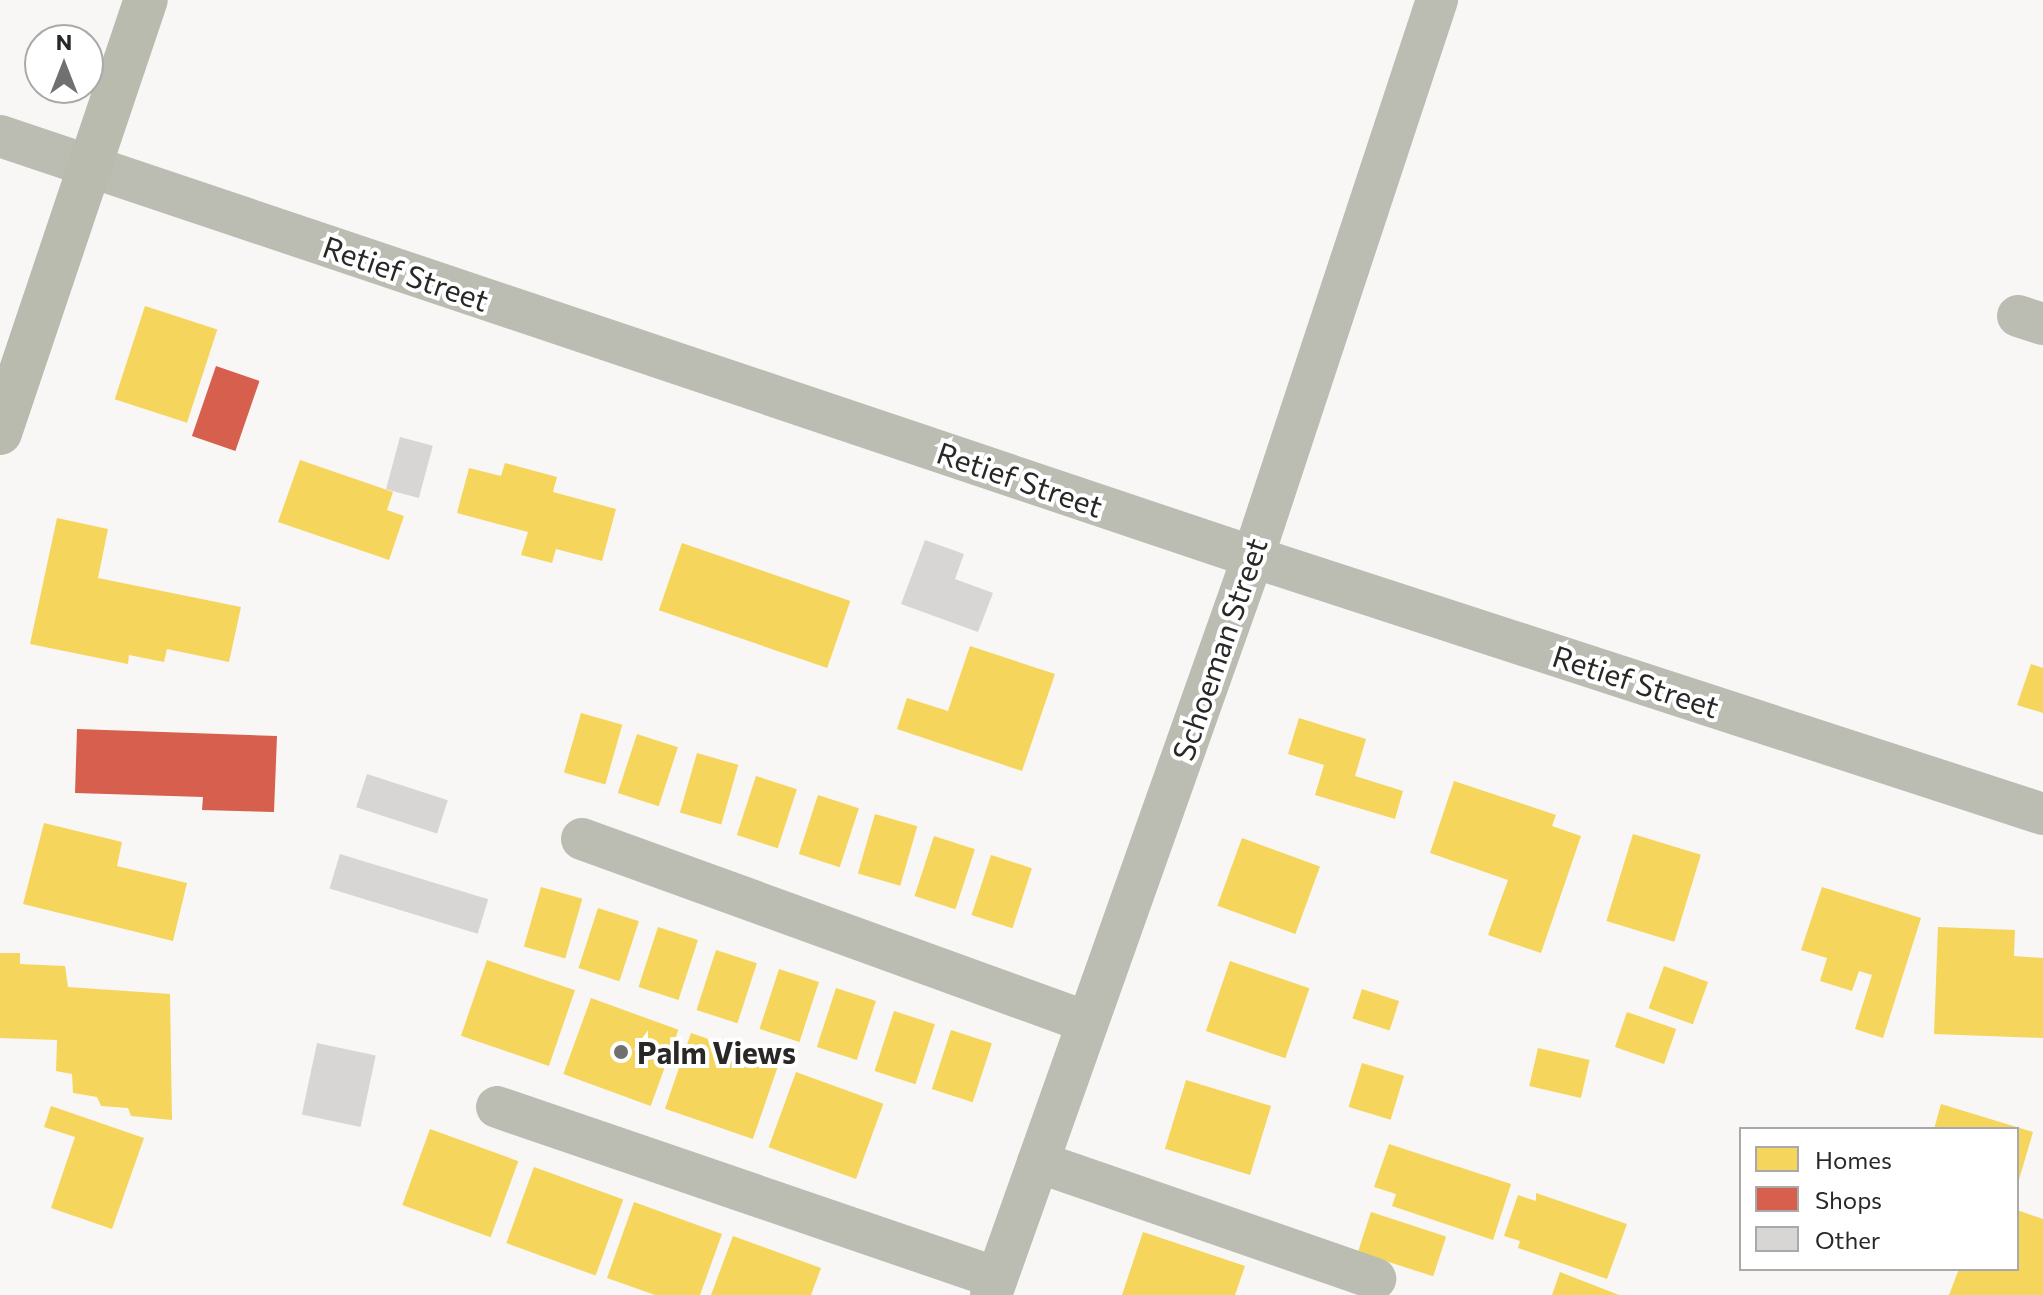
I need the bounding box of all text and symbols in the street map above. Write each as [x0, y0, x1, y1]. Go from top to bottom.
north arrow [24, 24, 104, 104]
text: N [56, 28, 72, 55]
street label: Retief Street [318, 228, 494, 318]
street label: Retief Street [932, 434, 1108, 524]
street label: Schoeman Street [1164, 533, 1274, 765]
street label: Retief Street [1548, 637, 1724, 725]
place label: Palm Views [637, 1034, 796, 1070]
marker: Palm Views [612, 1043, 630, 1061]
legend [1739, 1127, 2019, 1271]
text: Homes [1815, 1145, 1892, 1174]
text: Shops [1815, 1185, 1882, 1214]
text: Other [1815, 1225, 1880, 1254]

